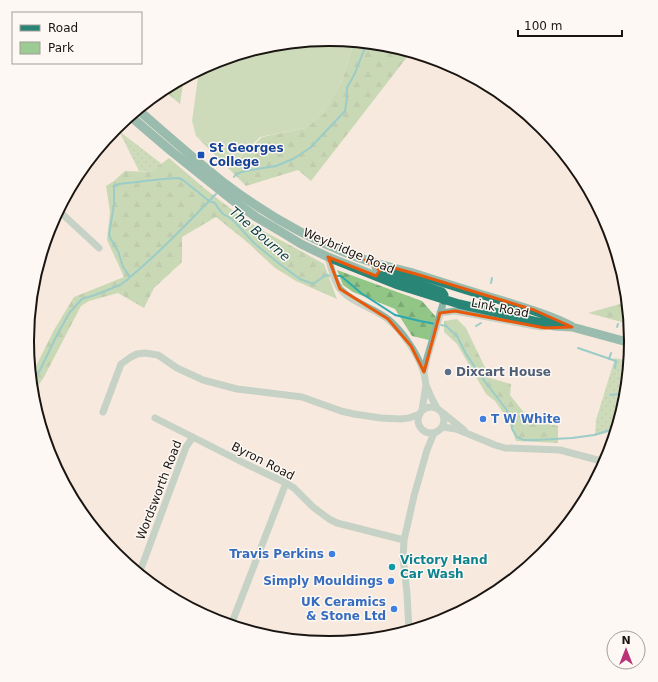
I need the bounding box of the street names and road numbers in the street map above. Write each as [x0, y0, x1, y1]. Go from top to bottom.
street label: Weybridge Road [301, 225, 397, 277]
street label: Link Road [470, 296, 530, 320]
street label: Wordsworth Road [134, 438, 184, 542]
street label: Byron Road [229, 439, 297, 483]

